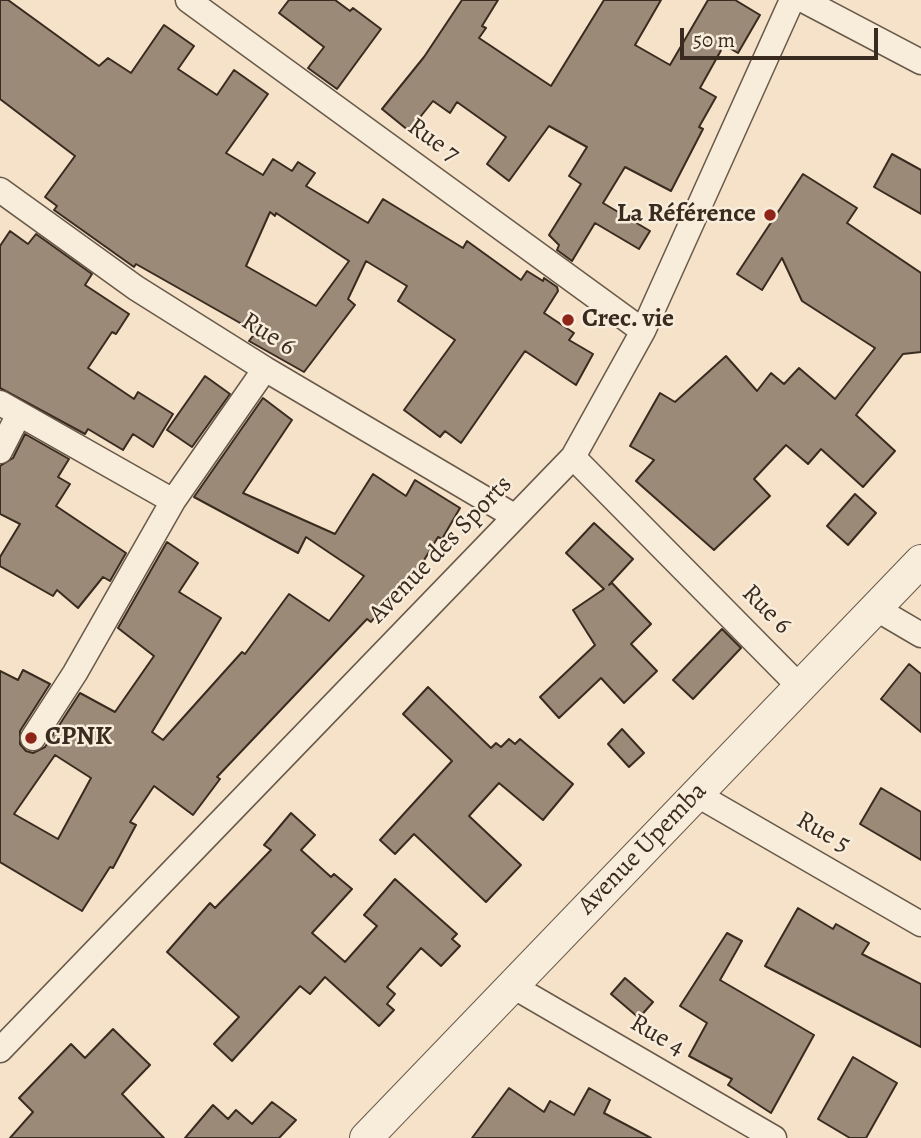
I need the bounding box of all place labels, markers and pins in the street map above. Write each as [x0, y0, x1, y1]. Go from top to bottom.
place label: La Référence [617, 199, 756, 231]
marker: La Référence [762, 207, 778, 223]
place label: Crec. vie [582, 304, 674, 336]
marker: Crec. vie [560, 312, 576, 328]
place label: CPNK [45, 722, 112, 754]
marker: CPNK [23, 730, 39, 746]

